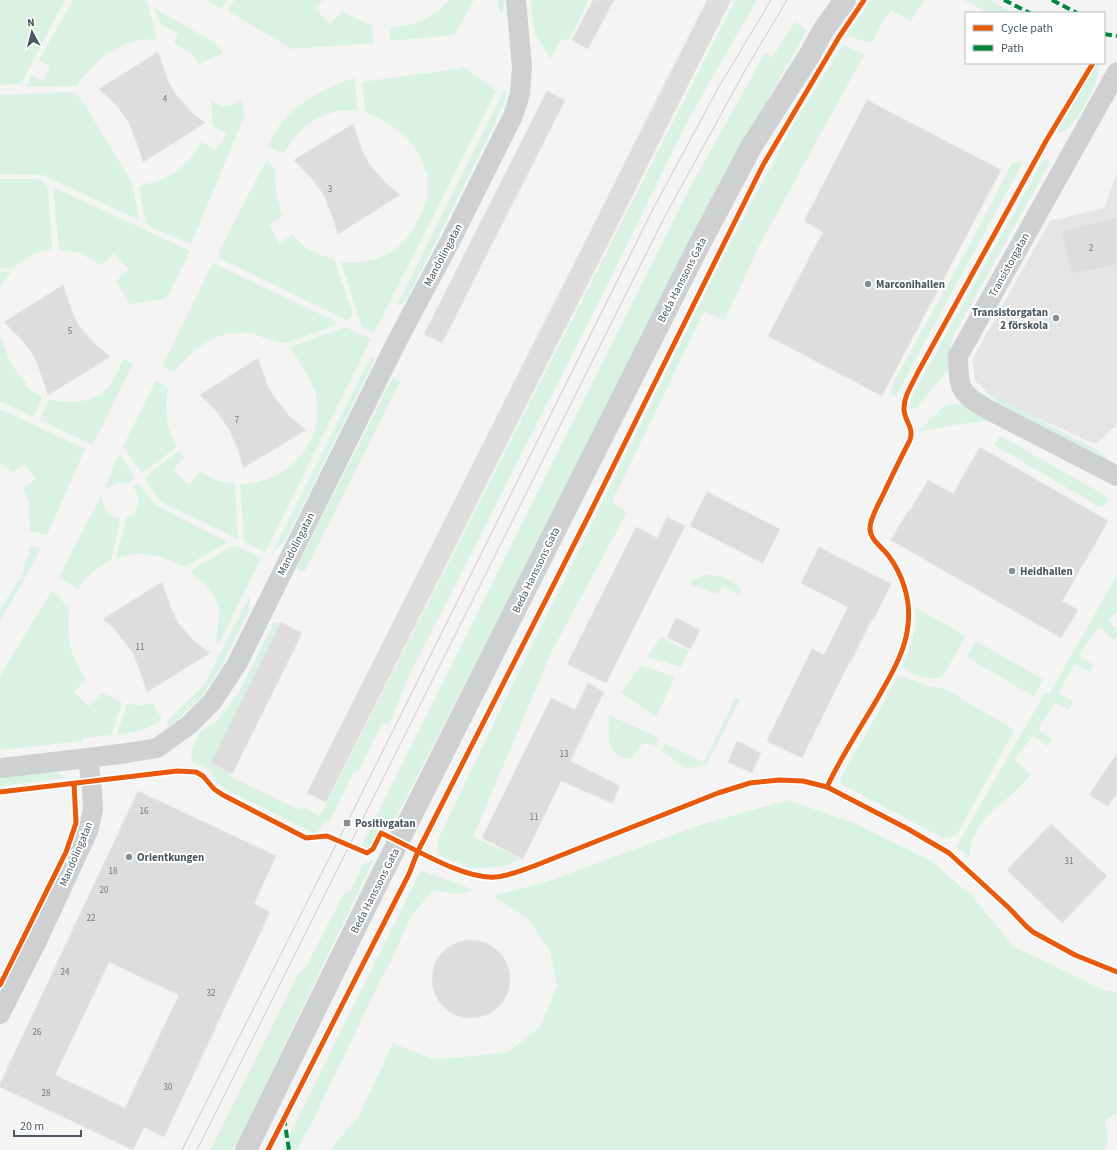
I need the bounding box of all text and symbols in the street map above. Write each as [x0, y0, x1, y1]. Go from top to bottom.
north arrow [12, 12, 52, 52]
legend [965, 12, 1105, 64]
text: N [26, 15, 35, 30]
text: Cycle path [1001, 20, 1053, 37]
text: Path [1001, 40, 1024, 57]
house number: 4 [163, 93, 168, 106]
house number: 3 [328, 183, 333, 196]
street label: Mandolingatan [420, 221, 466, 289]
street label: Transistorgatan [985, 230, 1033, 300]
street label: Beda Hanssons Gata [654, 235, 710, 325]
house number: 2 [1089, 242, 1094, 255]
place label: Marconihallen [876, 277, 945, 292]
marker: Marconihallen [863, 279, 873, 289]
place label: Transistorgatan 2 förskola [972, 305, 1048, 333]
marker: Transistorgatan 2 förskola [1051, 313, 1061, 323]
house number: 5 [68, 325, 73, 338]
house number: 7 [235, 414, 240, 427]
street label: Mandolingatan [274, 510, 318, 578]
street label: Beda Hanssons Gata [509, 525, 563, 615]
place label: Heidhallen [1020, 564, 1073, 579]
marker: Heidhallen [1007, 566, 1017, 576]
house number: 11 [136, 641, 144, 654]
house number: 13 [560, 748, 569, 761]
house number: 16 [140, 805, 149, 818]
house number: 11 [530, 811, 538, 824]
place label: Positivgatan [355, 816, 416, 831]
marker: Positivgatan [342, 818, 352, 828]
street label: Mandolingatan [56, 819, 96, 889]
street label: Beda Hanssons Gata [347, 846, 403, 936]
place label: Orientkungen [137, 850, 204, 865]
marker: Orientkungen [124, 852, 134, 862]
house number: 31 [1065, 855, 1073, 868]
house number: 18 [109, 865, 118, 878]
house number: 20 [100, 884, 109, 897]
house number: 22 [87, 912, 96, 925]
house number: 24 [61, 966, 70, 979]
house number: 32 [207, 987, 216, 1000]
house number: 26 [33, 1026, 42, 1039]
house number: 30 [164, 1081, 173, 1094]
house number: 28 [42, 1087, 51, 1100]
scale bar [14, 1112, 81, 1138]
text: 20 m [20, 1118, 44, 1135]

